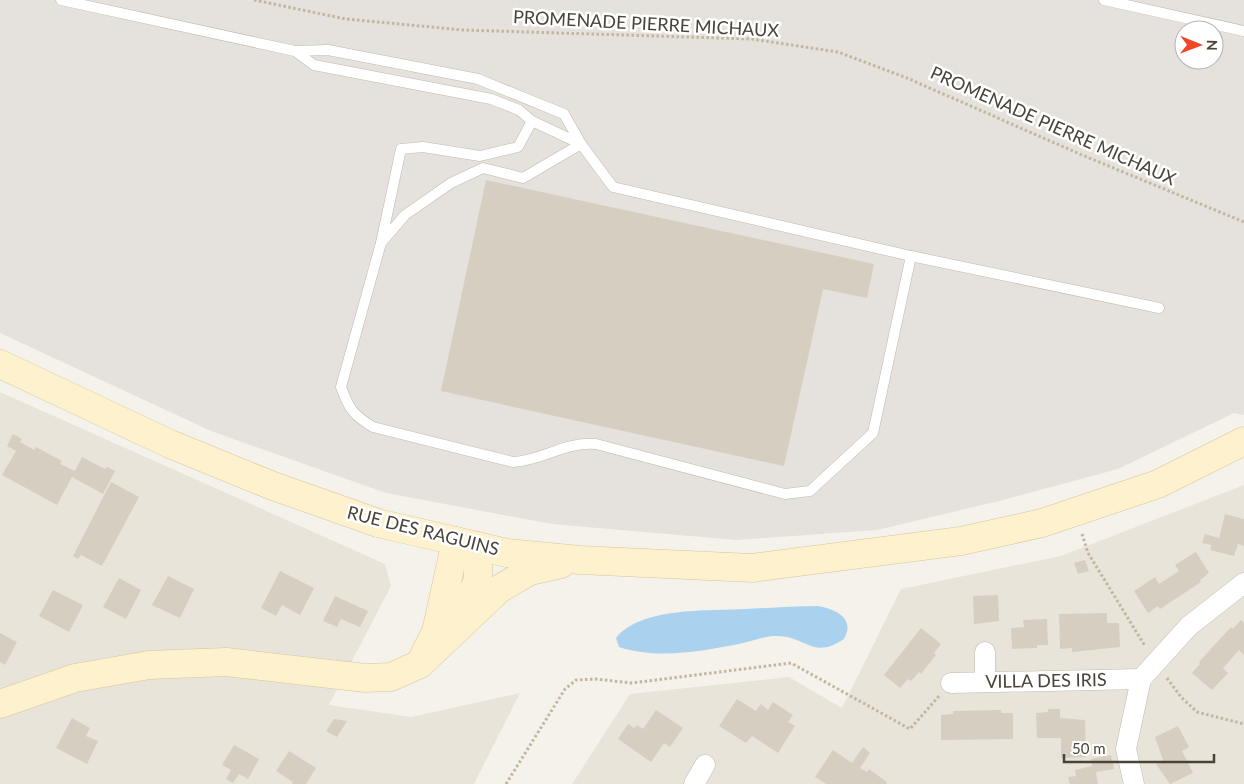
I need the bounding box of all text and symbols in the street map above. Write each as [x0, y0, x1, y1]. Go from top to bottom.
street label: PROMENADE PIERRE MICHAUX [513, 5, 780, 41]
north arrow [1174, 20, 1224, 70]
text: N [1204, 40, 1221, 51]
street label: PROMENADE PIERRE MICHAUX [927, 61, 1180, 189]
street label: RUE DES RAGUINS [345, 500, 502, 560]
street label: VILLA DES IRIS [985, 668, 1107, 692]
scale bar [1064, 732, 1214, 764]
text: 50 m [1072, 739, 1106, 757]

